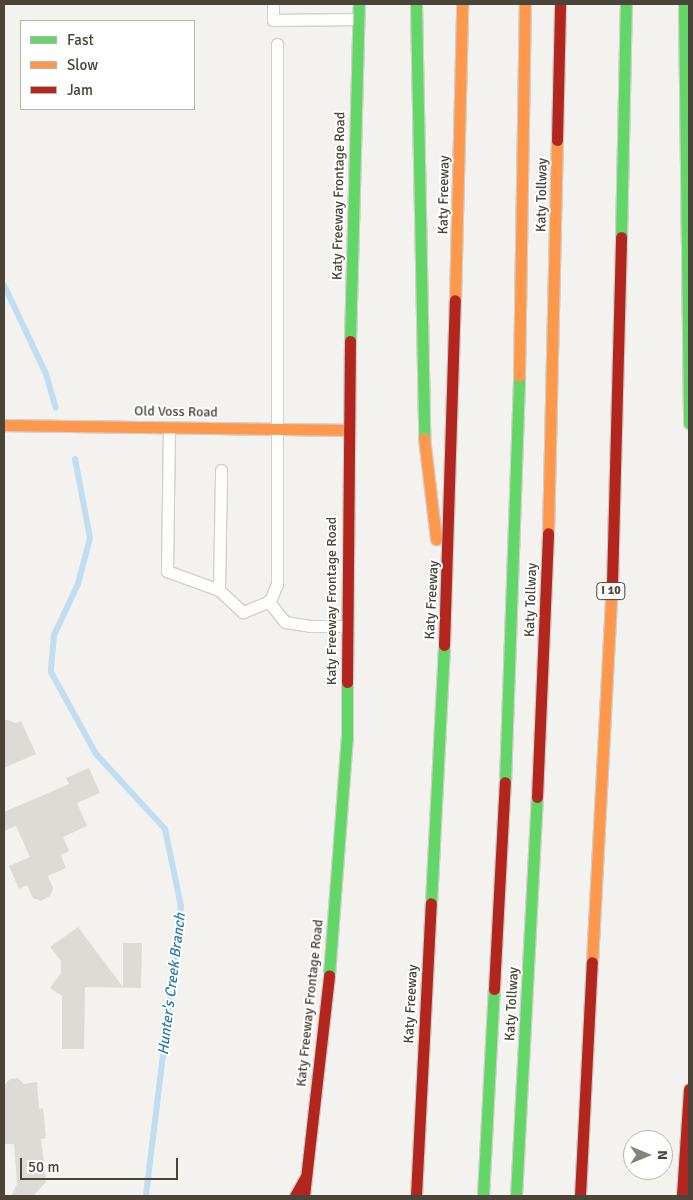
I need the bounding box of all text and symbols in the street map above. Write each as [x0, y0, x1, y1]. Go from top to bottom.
legend [20, 20, 195, 110]
text: Fast [67, 31, 94, 49]
text: Slow [67, 56, 98, 74]
text: Jam [67, 81, 93, 99]
street label: Katy Freeway Frontage Road [329, 112, 349, 280]
street label: Katy Freeway [435, 155, 453, 235]
street label: Katy Tollway [533, 158, 551, 232]
street label: Old Voss Road [134, 403, 218, 421]
street label: Katy Freeway Frontage Road [324, 517, 340, 685]
street label: Katy Freeway [422, 560, 442, 640]
street label: Katy Tollway [521, 563, 541, 637]
road number: I 10 [596, 582, 626, 600]
water label: Hunter's Creek Branch [154, 912, 190, 1056]
street label: Katy Freeway Frontage Road [293, 918, 327, 1088]
street label: Katy Freeway [401, 964, 421, 1044]
street label: Katy Tollway [502, 966, 522, 1042]
north arrow [623, 1130, 673, 1180]
scale bar [22, 1148, 180, 1180]
text: N [654, 1150, 671, 1160]
text: 50 m [28, 1158, 59, 1176]

